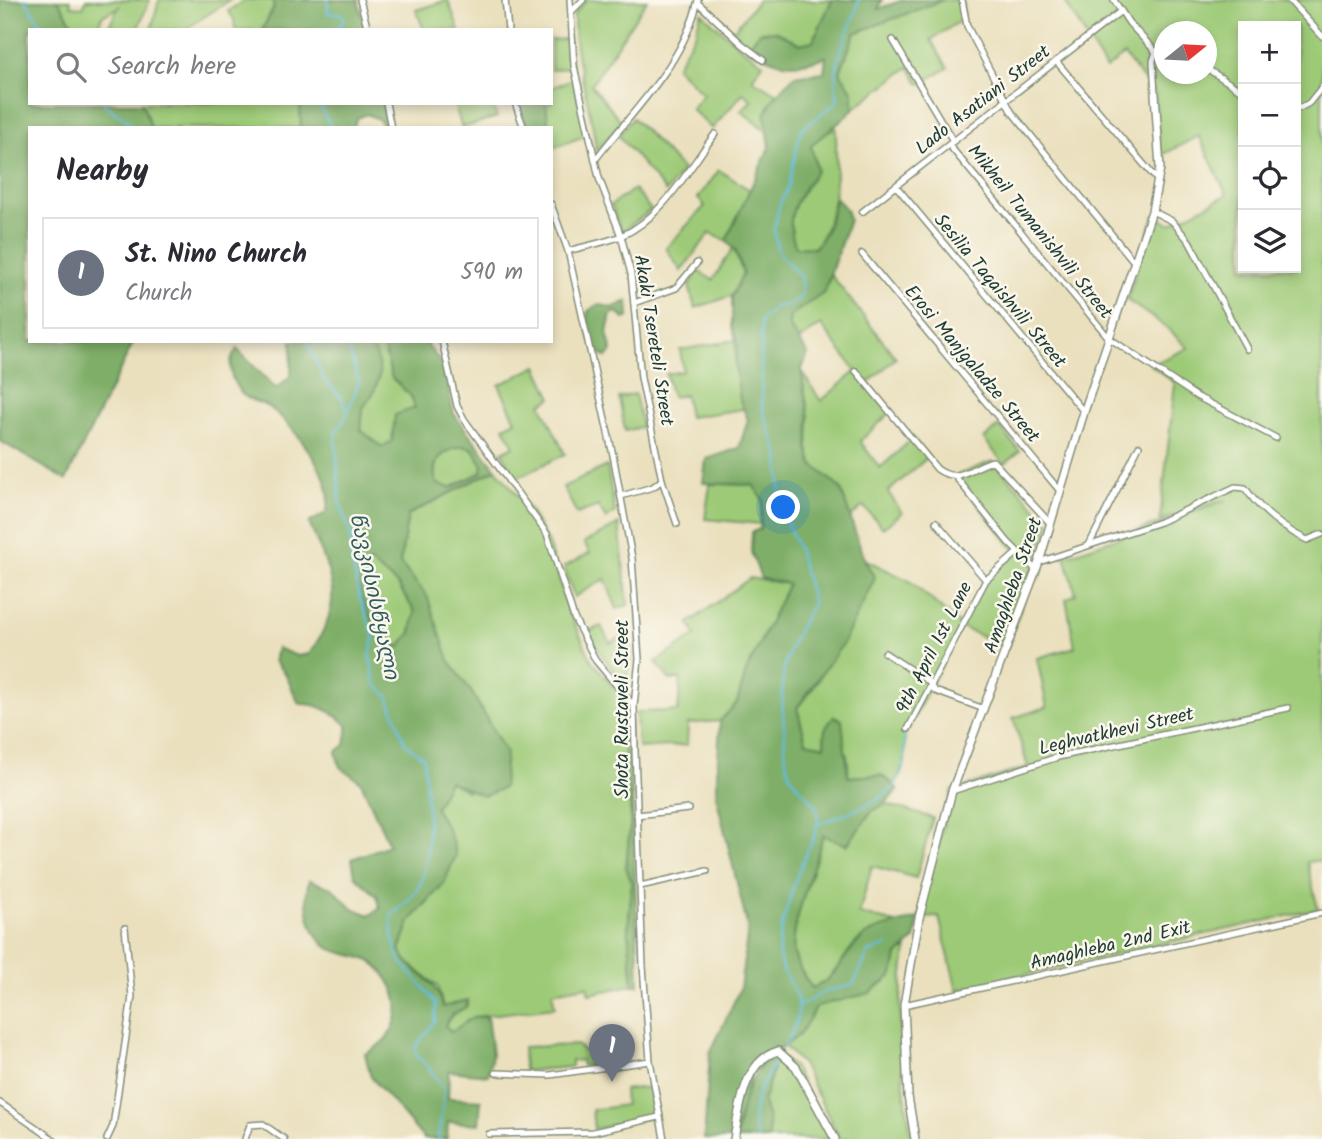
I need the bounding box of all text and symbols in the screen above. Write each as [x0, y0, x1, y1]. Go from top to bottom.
north arrow [1154, 21, 1217, 84]
map controls [1238, 21, 1301, 273]
button: + [1238, 21, 1301, 84]
search box [28, 28, 553, 105]
street label: Lado Asatiani Street [909, 38, 1058, 163]
text: Search here [108, 46, 236, 88]
icon: search [52, 48, 90, 86]
button: − [1238, 84, 1301, 147]
street label: Mikheil Tumanishvili Street [959, 138, 1120, 327]
button: locate [1238, 147, 1301, 210]
text: Nearby [56, 148, 148, 196]
street label: Sesilia Taqaishvili Street [926, 207, 1074, 376]
button: layers [1238, 210, 1301, 273]
text: St. Nino Church [125, 234, 307, 276]
street label: Akaki Tsereteli Street [625, 253, 681, 429]
text: 1 [78, 255, 84, 291]
text: 590 m [460, 255, 523, 291]
text: Church [125, 276, 192, 312]
street label: Erosi Manjgaladze Street [896, 278, 1047, 451]
your location [766, 490, 800, 524]
water label: წავკისისწყალი [340, 510, 407, 683]
street label: Amaghleba Street [976, 513, 1052, 658]
street label: 9th April 1st Lane [888, 576, 981, 719]
street label: Shota Rustaveli Street [608, 619, 638, 798]
street label: Leghvatkhevi Street [1036, 699, 1198, 764]
street label: Amaghleba 2nd Exit [1027, 913, 1194, 979]
pin: 1 [589, 1024, 635, 1082]

